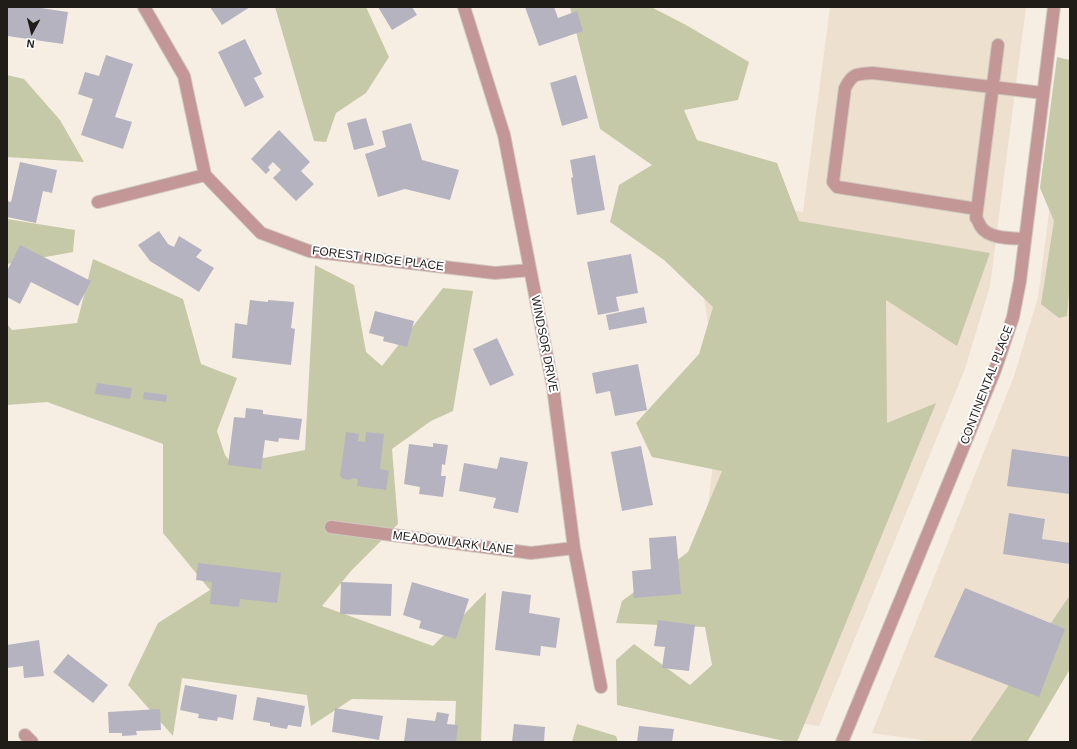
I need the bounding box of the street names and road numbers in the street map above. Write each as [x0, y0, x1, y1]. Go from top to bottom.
street label: FOREST RIDGE PLACE [311, 244, 445, 274]
street label: WINDSOR DRIVE [528, 295, 560, 393]
street label: CONTINENTAL PLACE [958, 323, 1016, 447]
street label: MEADOWLARK LANE [392, 528, 514, 558]

